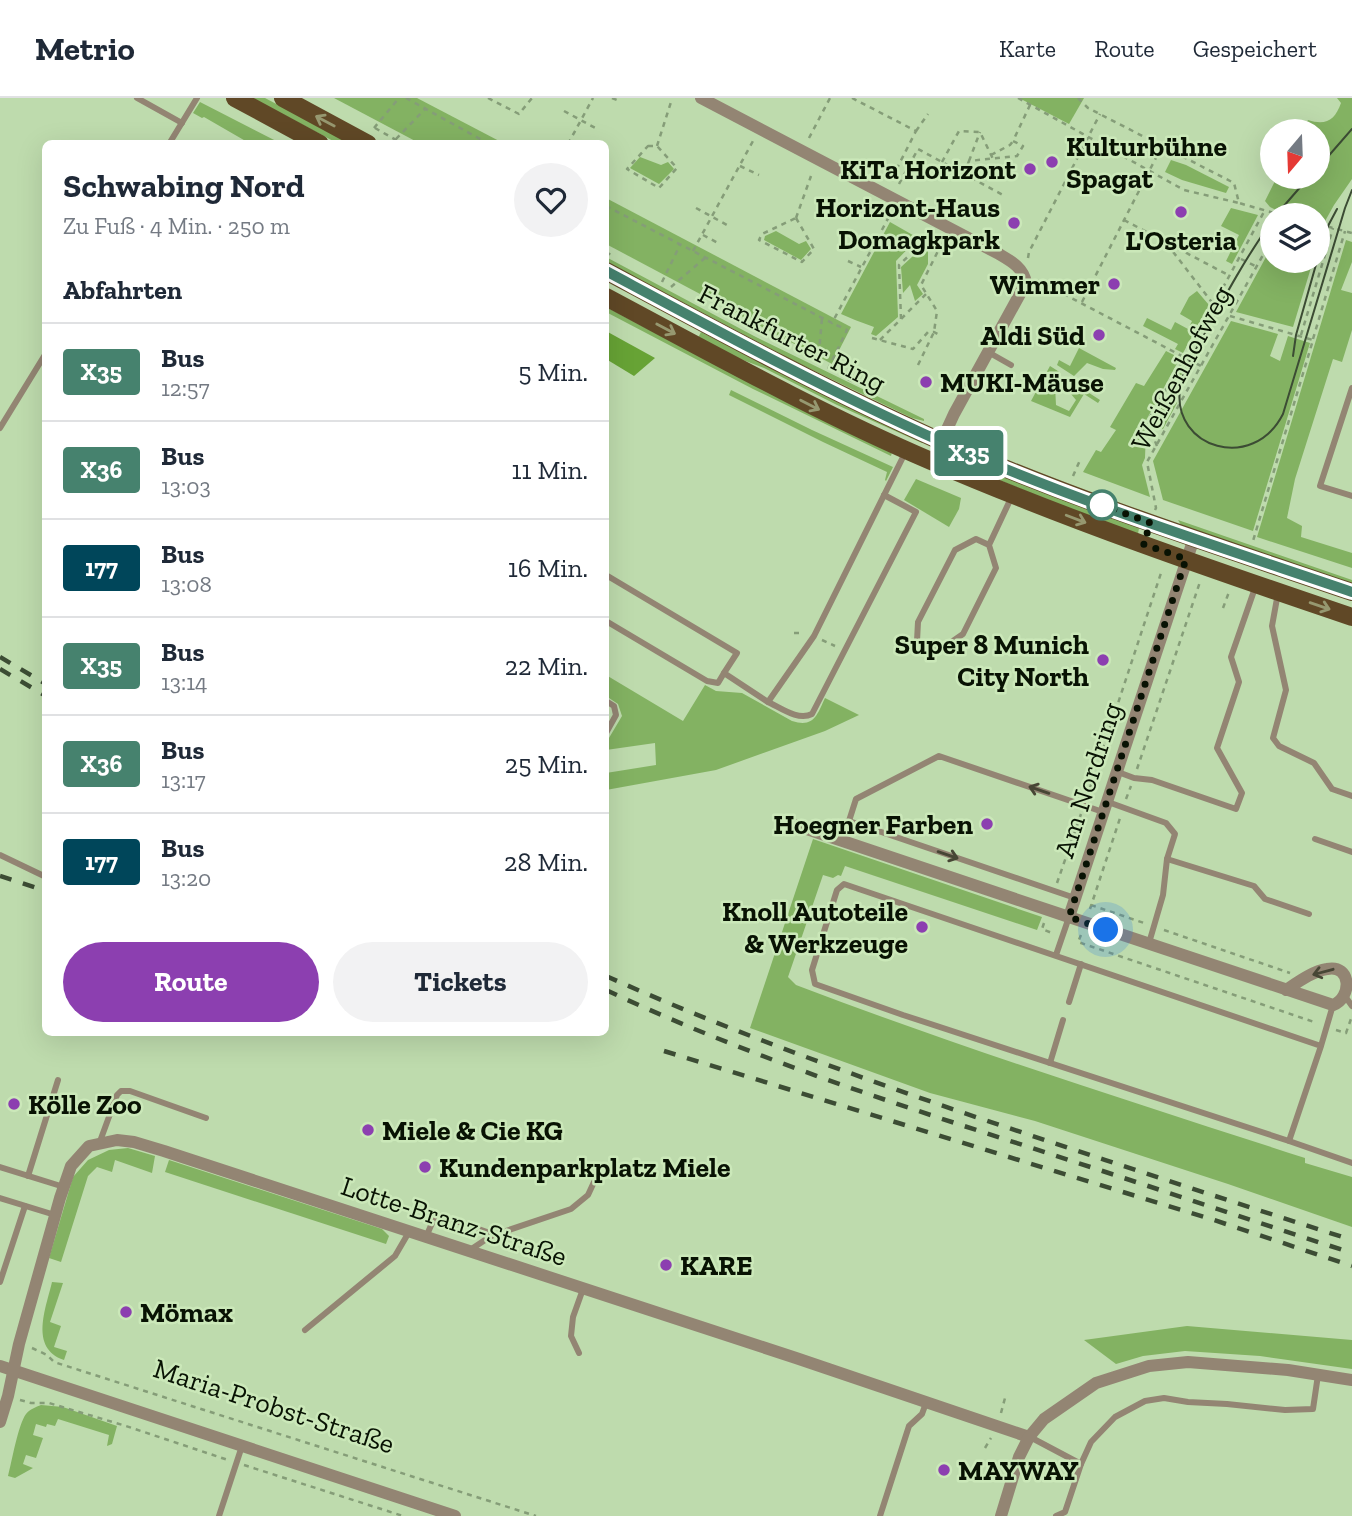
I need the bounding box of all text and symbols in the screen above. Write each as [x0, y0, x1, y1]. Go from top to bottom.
text: Metrio [35, 29, 135, 68]
text: Karte [999, 34, 1056, 63]
text: Route [1094, 34, 1155, 63]
text: Gespeichert [1193, 34, 1317, 63]
one-way arrow [315, 113, 336, 127]
north arrow [1260, 119, 1330, 189]
map controls [1260, 119, 1330, 273]
place label: Kulturbühne Spagat [1066, 130, 1227, 195]
place label: KiTa Horizont [840, 153, 1017, 186]
marker: Kulturbühne Spagat [1044, 154, 1060, 170]
marker: KiTa Horizont [1022, 161, 1038, 177]
button: heart [514, 163, 588, 237]
text: Schwabing Nord [63, 166, 305, 205]
place label: Horizont-Haus Domagkpark [815, 191, 1001, 256]
button: layers [1260, 203, 1330, 273]
marker: L'Osteria [1173, 204, 1189, 220]
text: Zu Fuß · 4 Min. · 250 m [63, 212, 290, 240]
marker: Horizont-Haus Domagkpark [1006, 215, 1022, 231]
place label: L'Osteria [1125, 224, 1237, 257]
place label: Wimmer [990, 268, 1100, 301]
text: Abfahrten [63, 274, 182, 306]
marker: Wimmer [1106, 276, 1122, 292]
street label: Frankfurter Ring [693, 277, 891, 399]
street label: Weißenhofweg [1124, 280, 1238, 456]
place label: Aldi Süd [980, 319, 1085, 352]
one-way arrow [655, 322, 675, 336]
marker: Aldi Süd [1091, 327, 1107, 343]
text: Bus [161, 342, 204, 374]
text: 5 Min. [518, 356, 588, 388]
text: X35 [81, 357, 122, 386]
place label: MUKI-Mäuse [940, 366, 1104, 399]
text: 12:57 [161, 374, 209, 402]
marker: MUKI-Mäuse [918, 374, 934, 390]
one-way arrow [799, 398, 820, 412]
line badge: X35 [929, 430, 1009, 476]
text: X35 [948, 438, 990, 467]
text: Bus [161, 440, 204, 472]
text: 11 Min. [511, 454, 588, 486]
text: X36 [81, 455, 122, 484]
text: 13:03 [161, 472, 211, 500]
unlabelled marker [1087, 490, 1117, 520]
one-way arrow [1065, 514, 1087, 527]
text: Bus [161, 538, 204, 570]
text: 16 Min. [508, 552, 588, 584]
text: 177 [85, 553, 118, 582]
text: 13:08 [161, 570, 212, 598]
one-way arrow [1308, 601, 1330, 613]
place label: Super 8 Munich City North [895, 628, 1089, 693]
text: Bus [161, 636, 204, 668]
text: 22 Min. [505, 650, 588, 682]
text: X35 [81, 651, 122, 680]
marker: Super 8 Munich City North [1095, 652, 1111, 668]
text: 13:14 [161, 668, 208, 696]
street label: Am Nordring [1047, 698, 1129, 862]
text: Bus [161, 734, 204, 766]
text: 25 Min. [505, 748, 588, 780]
text: X36 [81, 749, 122, 778]
text: 13:17 [161, 766, 206, 794]
one-way arrow [1028, 783, 1050, 795]
place label: Hoegner Farben [773, 808, 973, 841]
marker: Hoegner Farben [979, 816, 995, 832]
text: Bus [161, 832, 204, 864]
text: 28 Min. [504, 846, 588, 878]
text: 177 [85, 847, 118, 876]
one-way arrow [936, 850, 958, 862]
text: 13:20 [161, 864, 211, 892]
place label: Knoll Autoteile & Werkzeuge [722, 895, 908, 960]
your location [1088, 912, 1123, 947]
marker: Knoll Autoteile & Werkzeuge [914, 919, 930, 935]
button: Route [63, 942, 319, 1022]
button: Tickets [333, 942, 588, 1022]
one-way arrow [1313, 966, 1335, 979]
place label: Kölle Zoo [28, 1088, 142, 1121]
marker: Kölle Zoo [6, 1096, 22, 1112]
place label: Miele & Cie KG [382, 1114, 563, 1147]
marker: Miele & Cie KG [360, 1122, 376, 1138]
place label: Kundenparkplatz Miele [439, 1151, 731, 1184]
marker: Kundenparkplatz Miele [417, 1159, 433, 1175]
street label: Lotte-Branz-Straße [337, 1169, 571, 1273]
place label: KARE [680, 1249, 753, 1282]
marker: KARE [658, 1257, 674, 1273]
place label: Mömax [140, 1296, 233, 1329]
marker: Mömax [118, 1304, 134, 1320]
street label: Maria-Probst-Straße [149, 1351, 399, 1461]
place label: MAYWAY [958, 1454, 1079, 1487]
marker: MAYWAY [936, 1462, 952, 1478]

